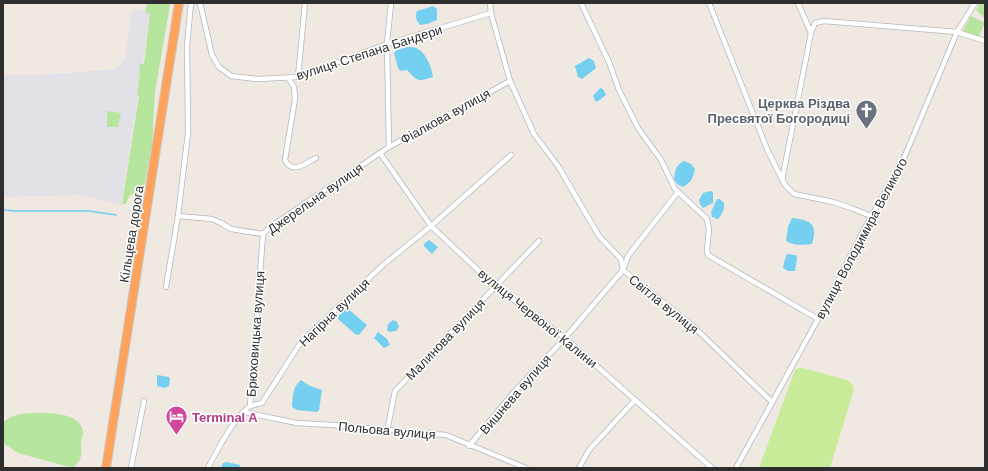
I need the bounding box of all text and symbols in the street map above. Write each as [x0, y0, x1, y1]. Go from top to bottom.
street label: вулиця Степана Бандери [294, 22, 444, 83]
street label: Фіалкова вулиця [398, 86, 493, 147]
place label: Церква Різдва Пресвятої Богородиці [708, 96, 851, 126]
church icon: Церква Різдва Пресвятої Богородиці [853, 97, 879, 130]
street label: вулиця Володимира Великого [813, 155, 910, 321]
street label: Джерельна вулиця [265, 160, 366, 237]
street label: Кільцева дорога [116, 184, 147, 284]
street label: вулиця Червоної Калини [475, 266, 600, 371]
street label: Брюховицька вулиця [244, 271, 267, 398]
street label: Світла вулиця [626, 272, 702, 337]
street label: Нагірна вулиця [296, 275, 373, 350]
street label: Малинова вулиця [403, 296, 488, 383]
street label: Вишнева вулиця [477, 351, 554, 437]
hotel icon: Terminal A [163, 404, 189, 437]
place label: Terminal A [192, 410, 258, 425]
street label: Польова вулиця [338, 419, 436, 442]

